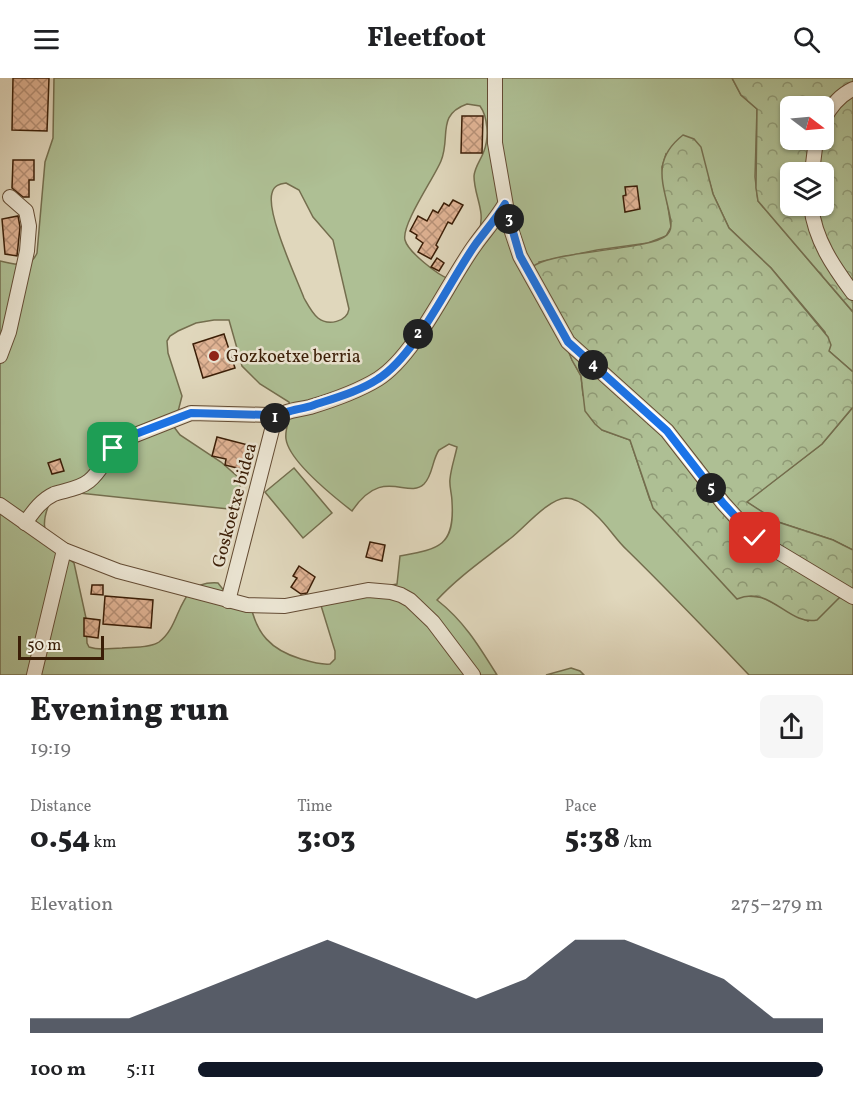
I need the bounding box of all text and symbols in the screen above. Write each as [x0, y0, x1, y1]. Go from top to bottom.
text: Fleetfoot [367, 20, 486, 58]
icon: menu [30, 23, 63, 56]
icon: search [790, 23, 823, 56]
north arrow [780, 96, 834, 150]
map controls [780, 96, 834, 216]
button: layers [780, 162, 834, 216]
pin: 3 [494, 204, 524, 234]
text: 3 [505, 208, 513, 230]
pin: 2 [403, 319, 433, 349]
text: 2 [414, 323, 422, 345]
place label: Gozkoetxe berria [226, 345, 361, 370]
marker: Gozkoetxe berria [207, 349, 221, 363]
pin: 4 [578, 350, 608, 380]
text: 4 [588, 354, 598, 376]
pin: 1 [260, 403, 290, 433]
text: 1 [272, 407, 278, 429]
pin [87, 422, 138, 473]
icon: arrive [96, 431, 129, 464]
street label: Goskoetxe bidea [207, 440, 264, 571]
pin: 5 [696, 473, 726, 503]
text: 5 [707, 477, 715, 499]
pin [729, 512, 780, 563]
icon: check [738, 521, 771, 554]
scale bar [18, 633, 104, 660]
text: 50 m [27, 635, 61, 657]
text: Evening run [30, 689, 229, 735]
button: share [760, 695, 823, 758]
text: 19:19 [30, 735, 71, 763]
text: Distance [30, 796, 91, 818]
text: Time [297, 796, 332, 818]
text: Pace [565, 796, 597, 818]
text: 0.54 [30, 818, 90, 860]
text: 3:03 [297, 818, 355, 860]
text: 5:38 [565, 818, 620, 860]
text: km [90, 832, 116, 854]
text: /km [620, 832, 652, 854]
text: Elevation [30, 891, 113, 919]
text: 275–279 m [730, 891, 823, 919]
text: 100 m [30, 1056, 86, 1084]
text: 5:11 [126, 1056, 156, 1084]

